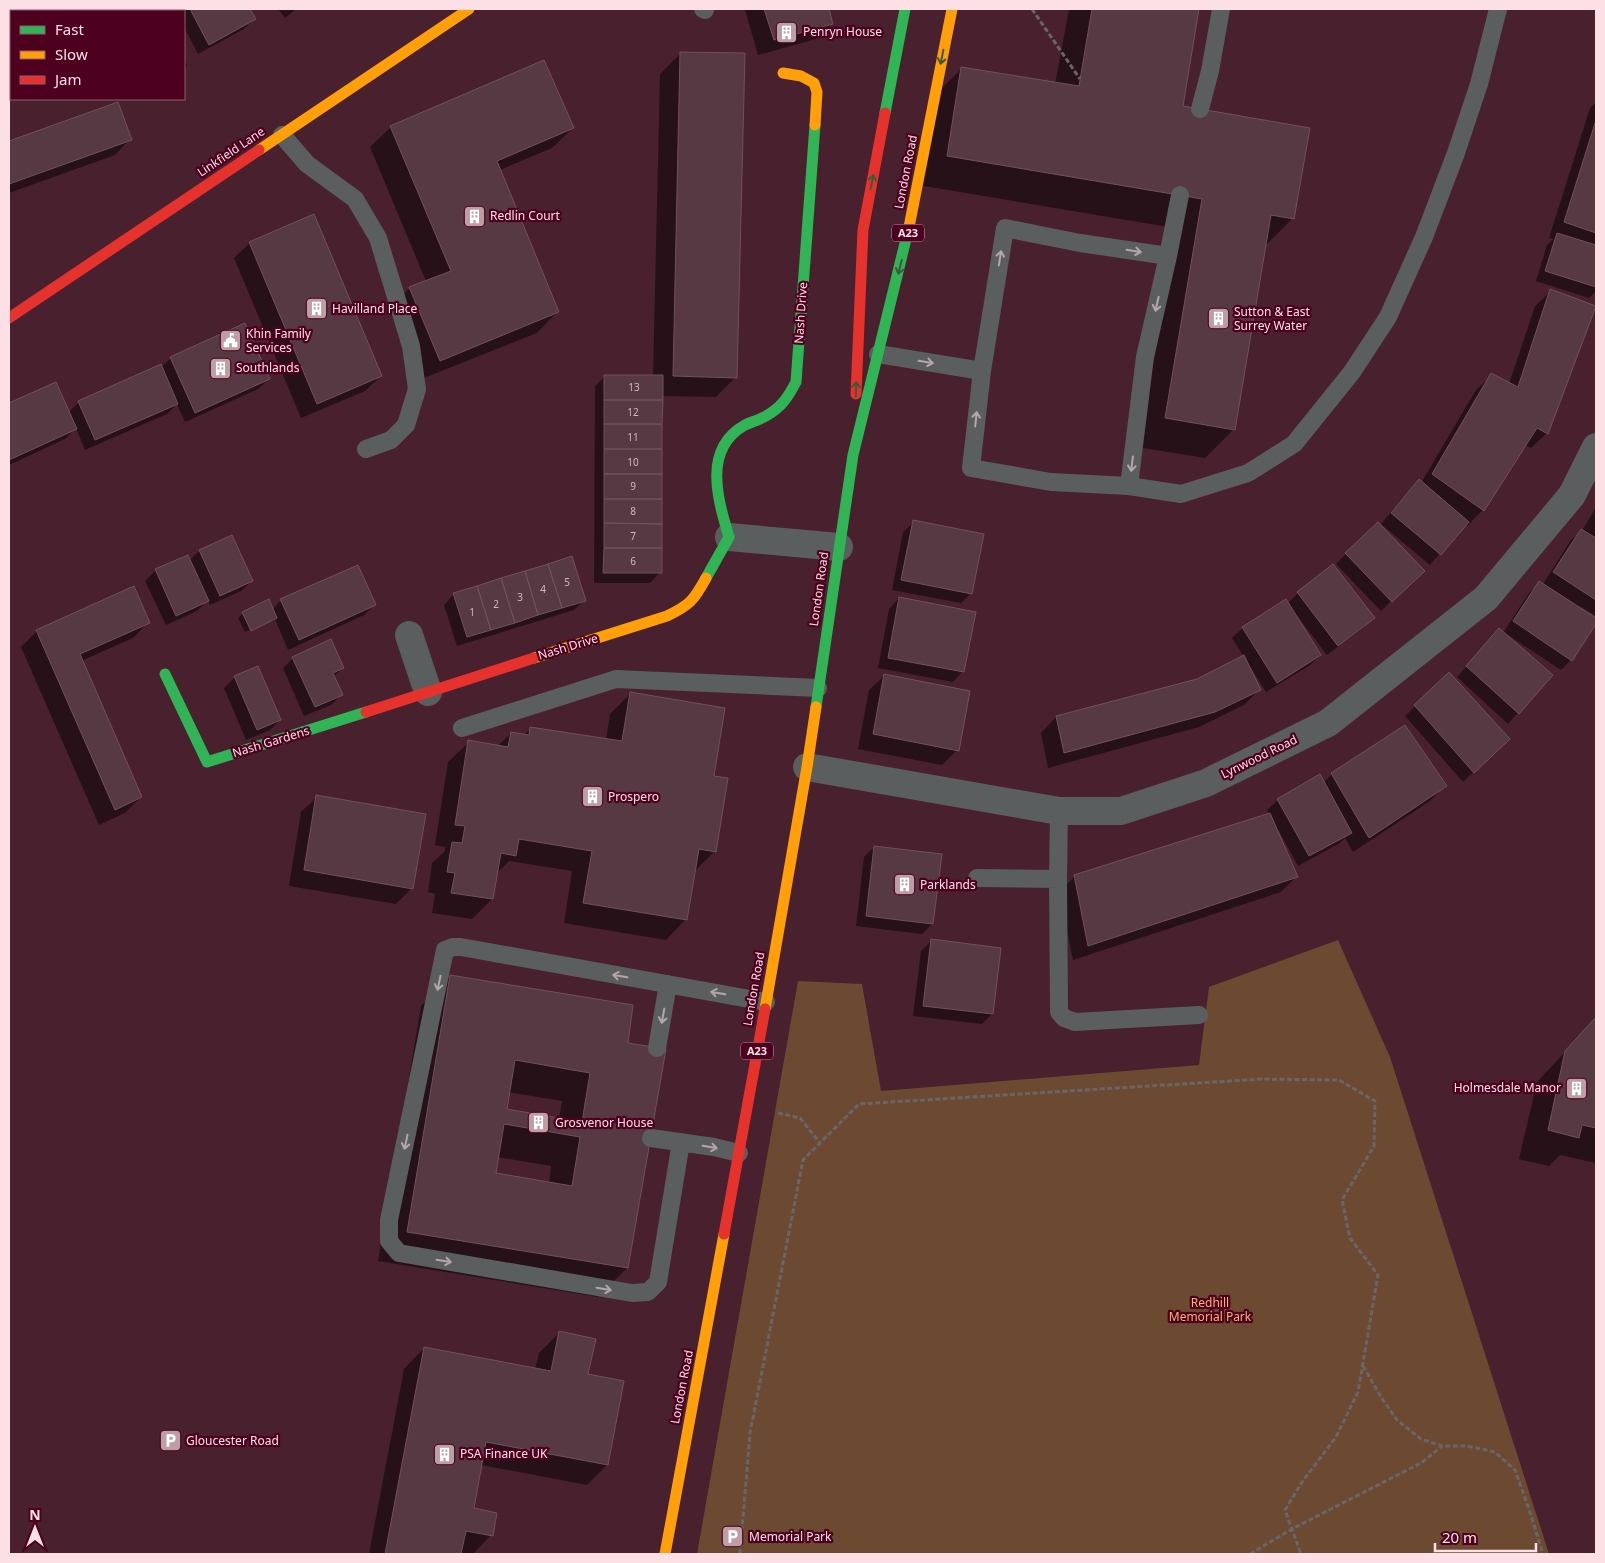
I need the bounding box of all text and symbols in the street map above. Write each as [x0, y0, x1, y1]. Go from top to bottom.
legend [10, 10, 185, 100]
text: Fast [55, 19, 84, 39]
building icon: Penryn House [775, 20, 799, 44]
place label: Penryn House [803, 23, 882, 40]
text: Slow [55, 44, 88, 64]
one-way arrow [937, 48, 947, 64]
text: Jam [53, 69, 82, 89]
street label: Linkfield Lane [194, 123, 268, 180]
street label: London Road [890, 133, 921, 210]
one-way arrow [868, 174, 878, 190]
building icon: Redlin Court [462, 204, 486, 228]
place label: Redlin Court [490, 207, 561, 224]
road number: A23 [892, 224, 924, 242]
one-way arrow [1126, 246, 1142, 256]
one-way arrow [995, 251, 1005, 267]
one-way arrow [895, 259, 904, 275]
street label: Nash Drive [790, 281, 811, 344]
one-way arrow [1152, 295, 1161, 311]
building icon: Havilland Place [304, 297, 328, 321]
place label: Havilland Place [332, 300, 418, 317]
place label: Sutton & East Surrey Water [1234, 303, 1311, 334]
building icon: Sutton & East Surrey Water [1206, 307, 1230, 331]
place label: Khin Family Services [246, 325, 312, 356]
public building icon: Khin Family Services [218, 329, 242, 353]
building icon: Southlands [208, 356, 232, 380]
one-way arrow [918, 357, 934, 367]
place label: Southlands [236, 359, 300, 376]
house number: 13 [628, 380, 640, 394]
one-way arrow [852, 381, 861, 397]
house number: 12 [627, 405, 639, 419]
one-way arrow [971, 411, 981, 427]
house number: 11 [627, 430, 639, 444]
house number: 10 [627, 455, 639, 469]
one-way arrow [1127, 456, 1137, 472]
house number: 9 [630, 479, 636, 493]
house number: 8 [630, 504, 636, 518]
house number: 7 [630, 529, 636, 543]
street label: London Road [805, 551, 832, 627]
house number: 6 [630, 554, 636, 568]
house number: 5 [564, 575, 570, 589]
house number: 4 [540, 582, 546, 596]
house number: 3 [517, 590, 523, 604]
house number: 2 [493, 597, 499, 611]
house number: 1 [469, 605, 475, 619]
street label: Nash Drive [536, 629, 600, 664]
street label: Nash Gardens [230, 722, 312, 761]
street label: Lynwood Road [1218, 731, 1300, 782]
building icon: Prospero [580, 785, 604, 809]
place label: Prospero [608, 788, 659, 805]
building icon: Parklands [892, 873, 916, 897]
place label: Parklands [920, 876, 976, 893]
street label: London Road [739, 951, 768, 1027]
one-way arrow [612, 970, 628, 980]
one-way arrow [433, 974, 443, 990]
one-way arrow [710, 988, 726, 998]
one-way arrow [657, 1008, 667, 1024]
road number: A23 [741, 1042, 773, 1060]
building icon: Holmesdale Manor [1565, 1076, 1589, 1100]
place label: Holmesdale Manor [1454, 1079, 1561, 1096]
building icon: Grosvenor House [527, 1111, 551, 1135]
place label: Grosvenor House [555, 1114, 653, 1131]
one-way arrow [400, 1133, 410, 1149]
one-way arrow [702, 1142, 718, 1152]
one-way arrow [436, 1256, 452, 1266]
one-way arrow [596, 1284, 612, 1294]
park label: Redhill Memorial Park [1169, 1294, 1252, 1325]
street label: London Road [666, 1348, 697, 1425]
parking icon: Gloucester Road [158, 1429, 182, 1453]
place label: Gloucester Road [186, 1432, 279, 1449]
building icon: PSA Finance UK [432, 1442, 456, 1466]
place label: PSA Finance UK [460, 1445, 548, 1462]
north arrow [10, 1503, 60, 1553]
text: N [29, 1505, 41, 1524]
scale bar [1435, 1520, 1536, 1552]
parking icon: Memorial Park [721, 1525, 745, 1549]
text: 20 m [1442, 1527, 1477, 1547]
place label: Memorial Park [749, 1528, 832, 1545]

